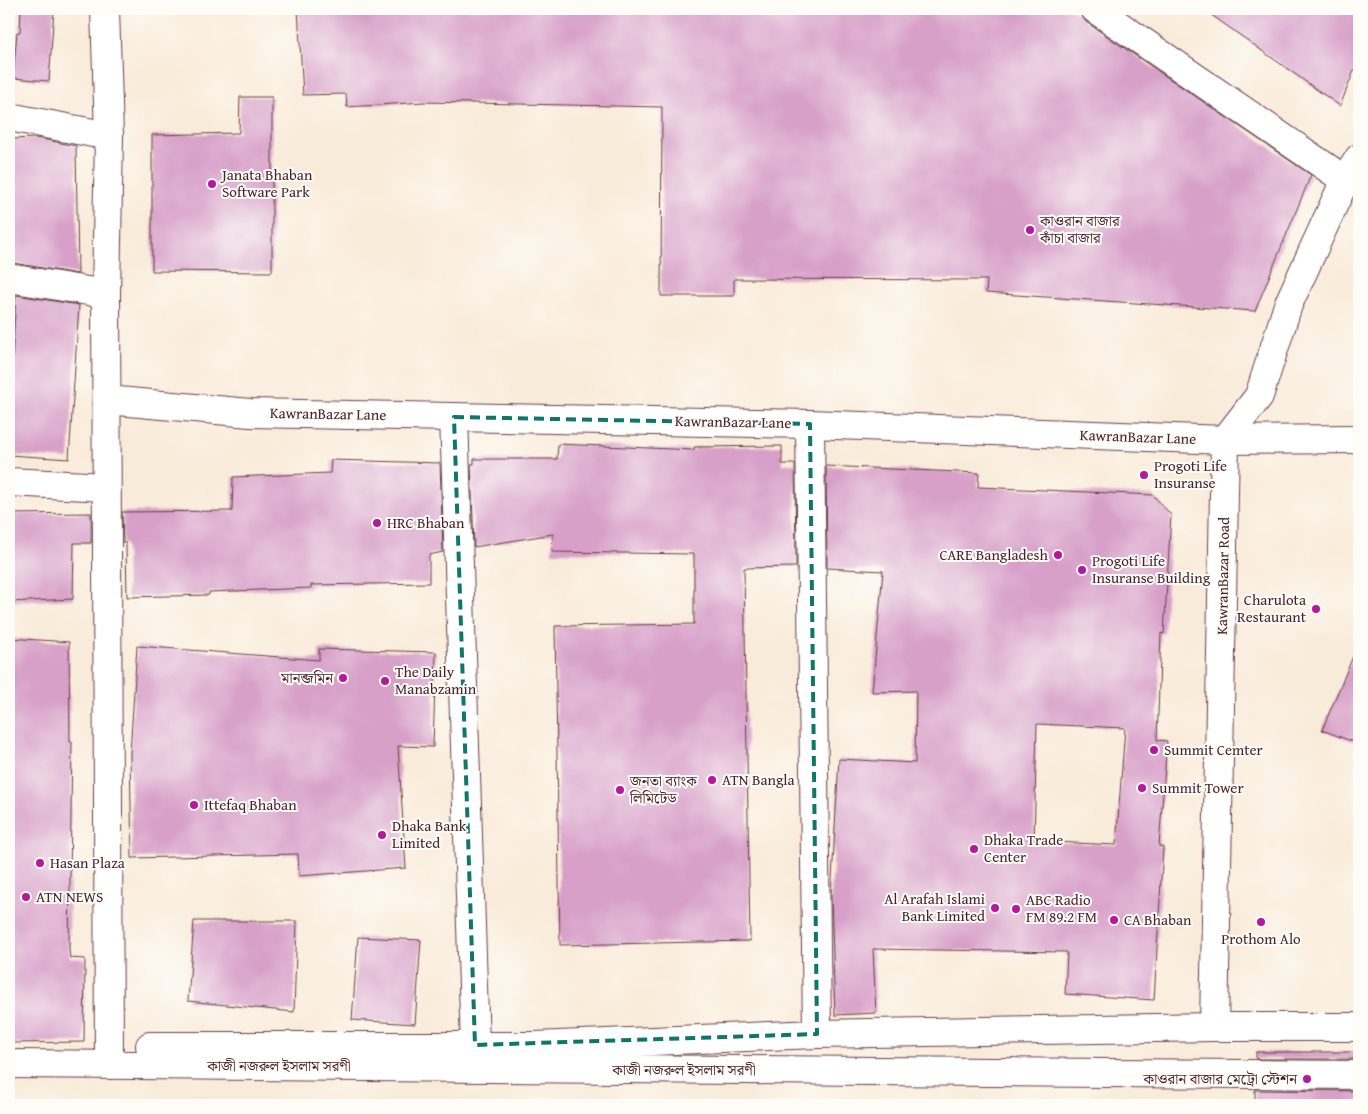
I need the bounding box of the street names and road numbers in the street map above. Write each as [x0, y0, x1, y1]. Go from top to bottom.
street label: KawranBazar Lane [270, 402, 386, 425]
street label: KawranBazar Lane [675, 410, 791, 433]
street label: KawranBazar Lane [1079, 424, 1197, 449]
street label: KawranBazar Road [1211, 517, 1234, 635]
street label: কাজী নজরুল ইসলাম সরণী [206, 1055, 351, 1076]
street label: কাজী নজরুল ইসলাম সরণী [611, 1059, 756, 1080]

